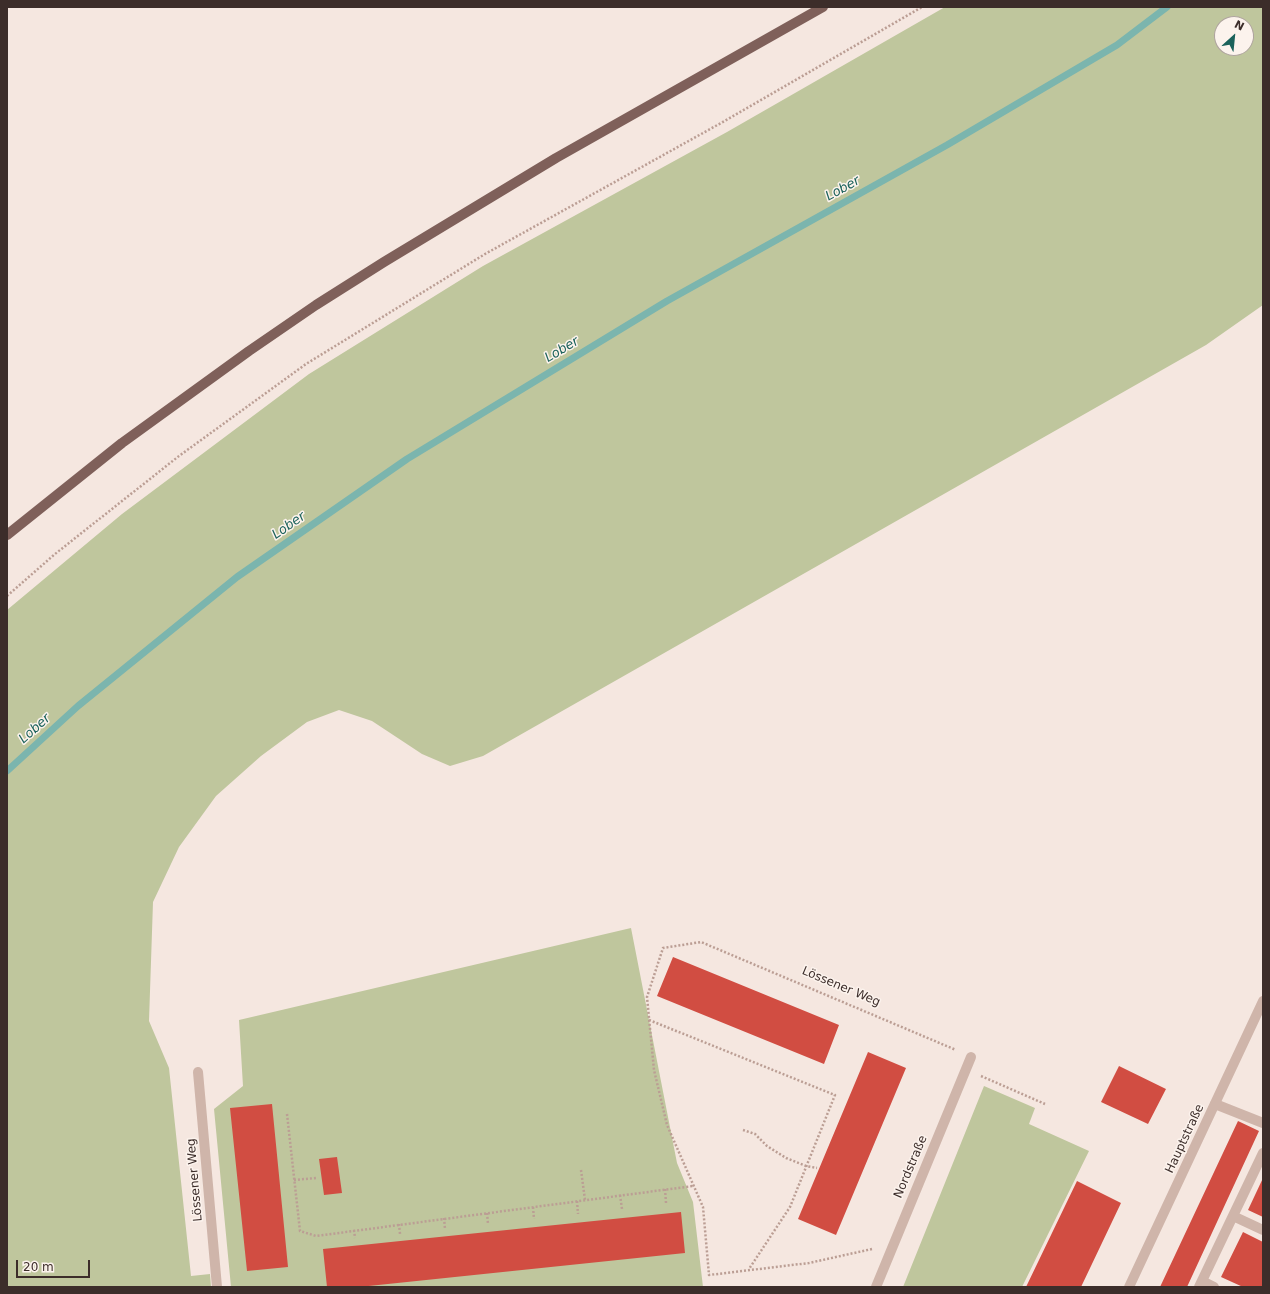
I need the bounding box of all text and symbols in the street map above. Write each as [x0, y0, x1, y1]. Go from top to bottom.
north arrow [1214, 16, 1254, 56]
text: N [1232, 18, 1246, 34]
water label: Lober [823, 173, 863, 205]
water label: Lober [542, 334, 582, 366]
water label: Lober [269, 509, 309, 543]
water label: Lober [16, 711, 54, 747]
street label: Lössener Weg [800, 964, 882, 1010]
street label: Hauptstraße [1163, 1102, 1207, 1176]
street label: Nordstraße [891, 1133, 931, 1201]
street label: Lössener Weg [184, 1138, 206, 1222]
scale bar [18, 1252, 92, 1278]
text: 20 m [23, 1260, 54, 1274]

